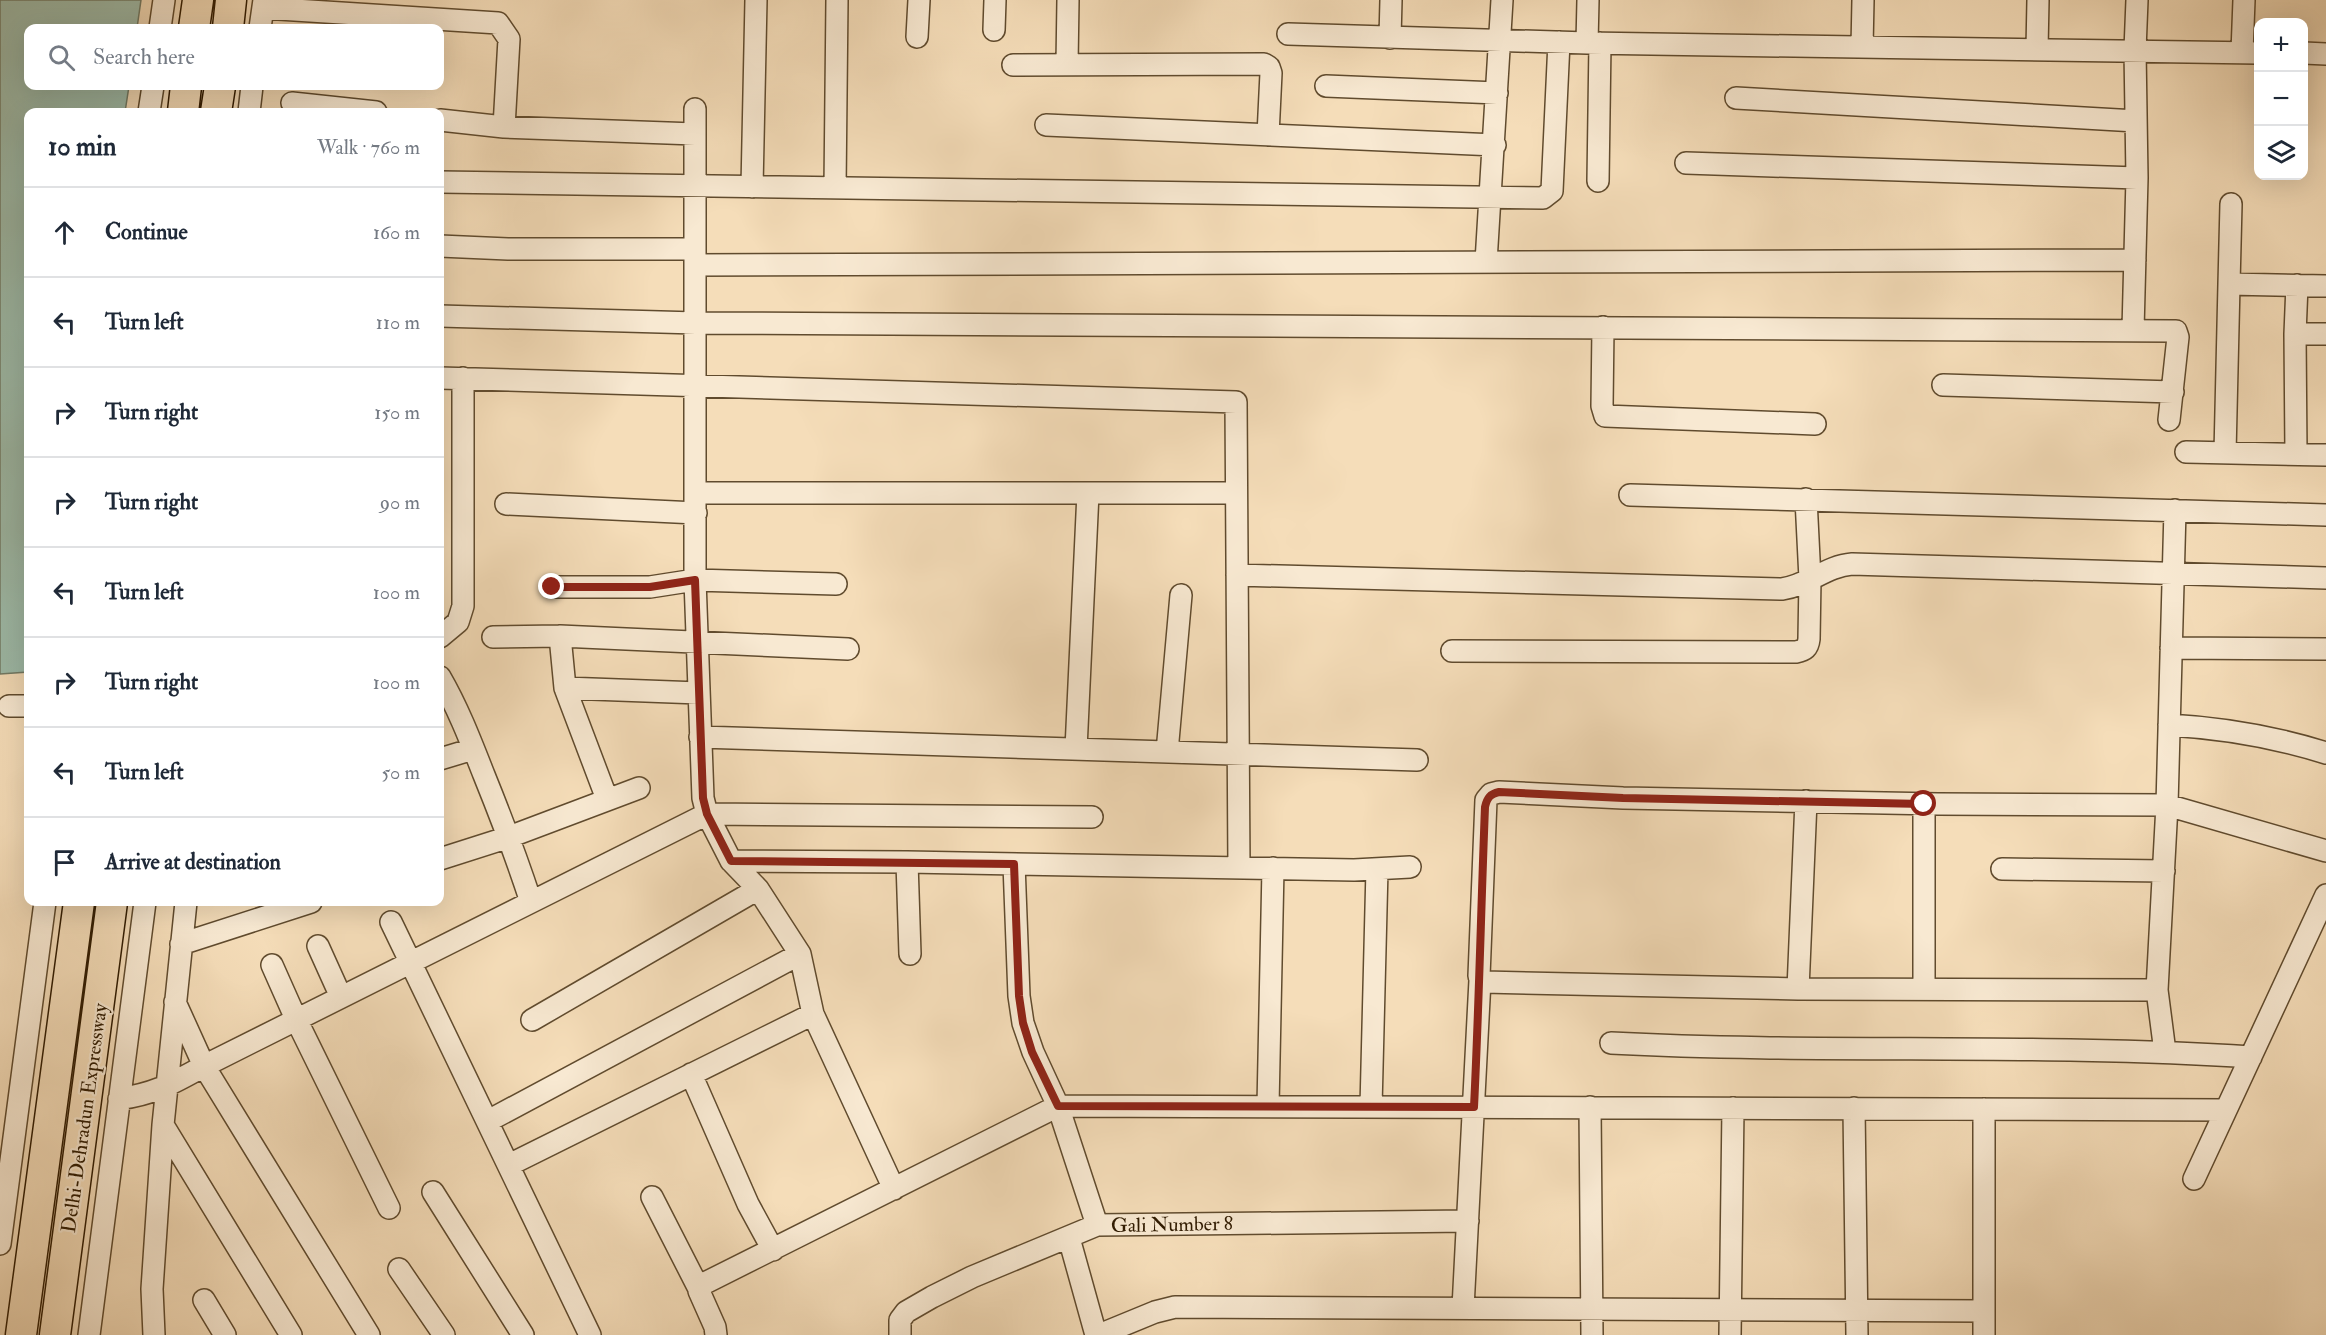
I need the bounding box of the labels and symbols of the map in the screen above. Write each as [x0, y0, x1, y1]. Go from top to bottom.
route end [538, 573, 564, 599]
route start [1910, 790, 1936, 816]
street label: Delhi-Dehradun Expressway [56, 1001, 114, 1235]
street label: Gali Number 8 [1111, 1211, 1233, 1238]

